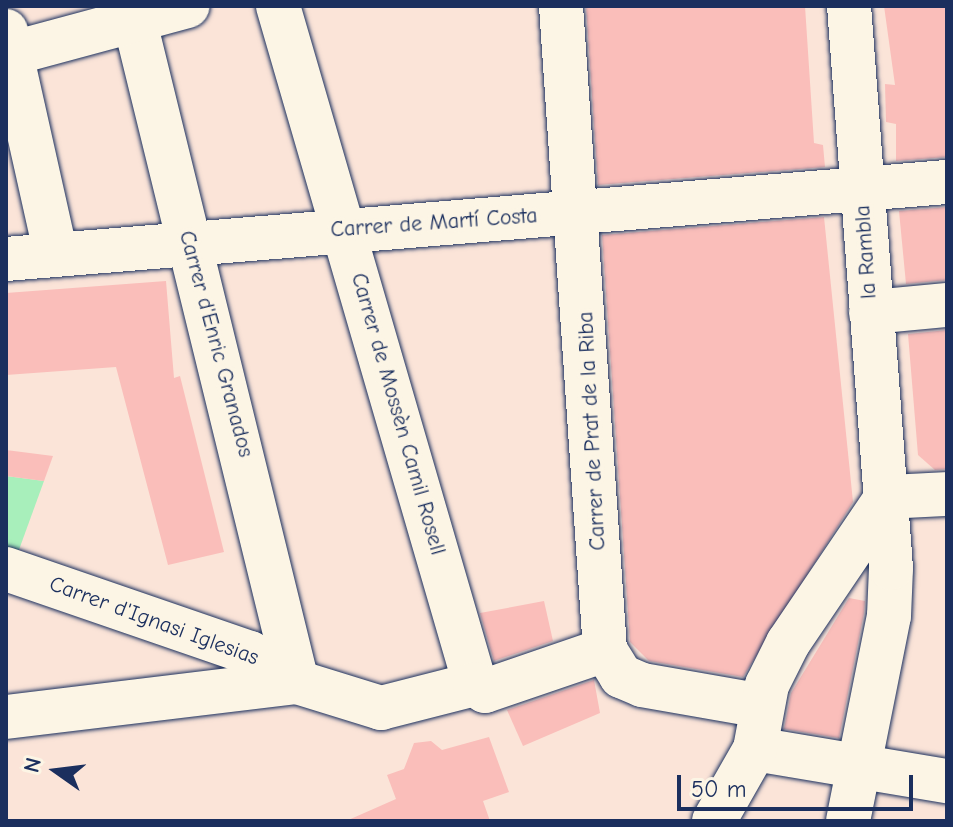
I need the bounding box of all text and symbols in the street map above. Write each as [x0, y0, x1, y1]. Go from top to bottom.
street label: Carrer de Martí Costa [330, 203, 538, 243]
street label: la Rambla [850, 204, 882, 300]
street label: Carrer d'Enric Granados [173, 228, 259, 460]
street label: Carrer de Mossèn Camil Rosell [345, 270, 451, 558]
street label: Carrer de Prat de la Riba [573, 311, 611, 551]
street label: Carrer d'Ignasi Iglesias [46, 571, 262, 671]
north arrow [16, 731, 96, 811]
text: N [18, 755, 47, 775]
scale bar [681, 759, 917, 809]
text: 50 m [691, 775, 747, 803]

